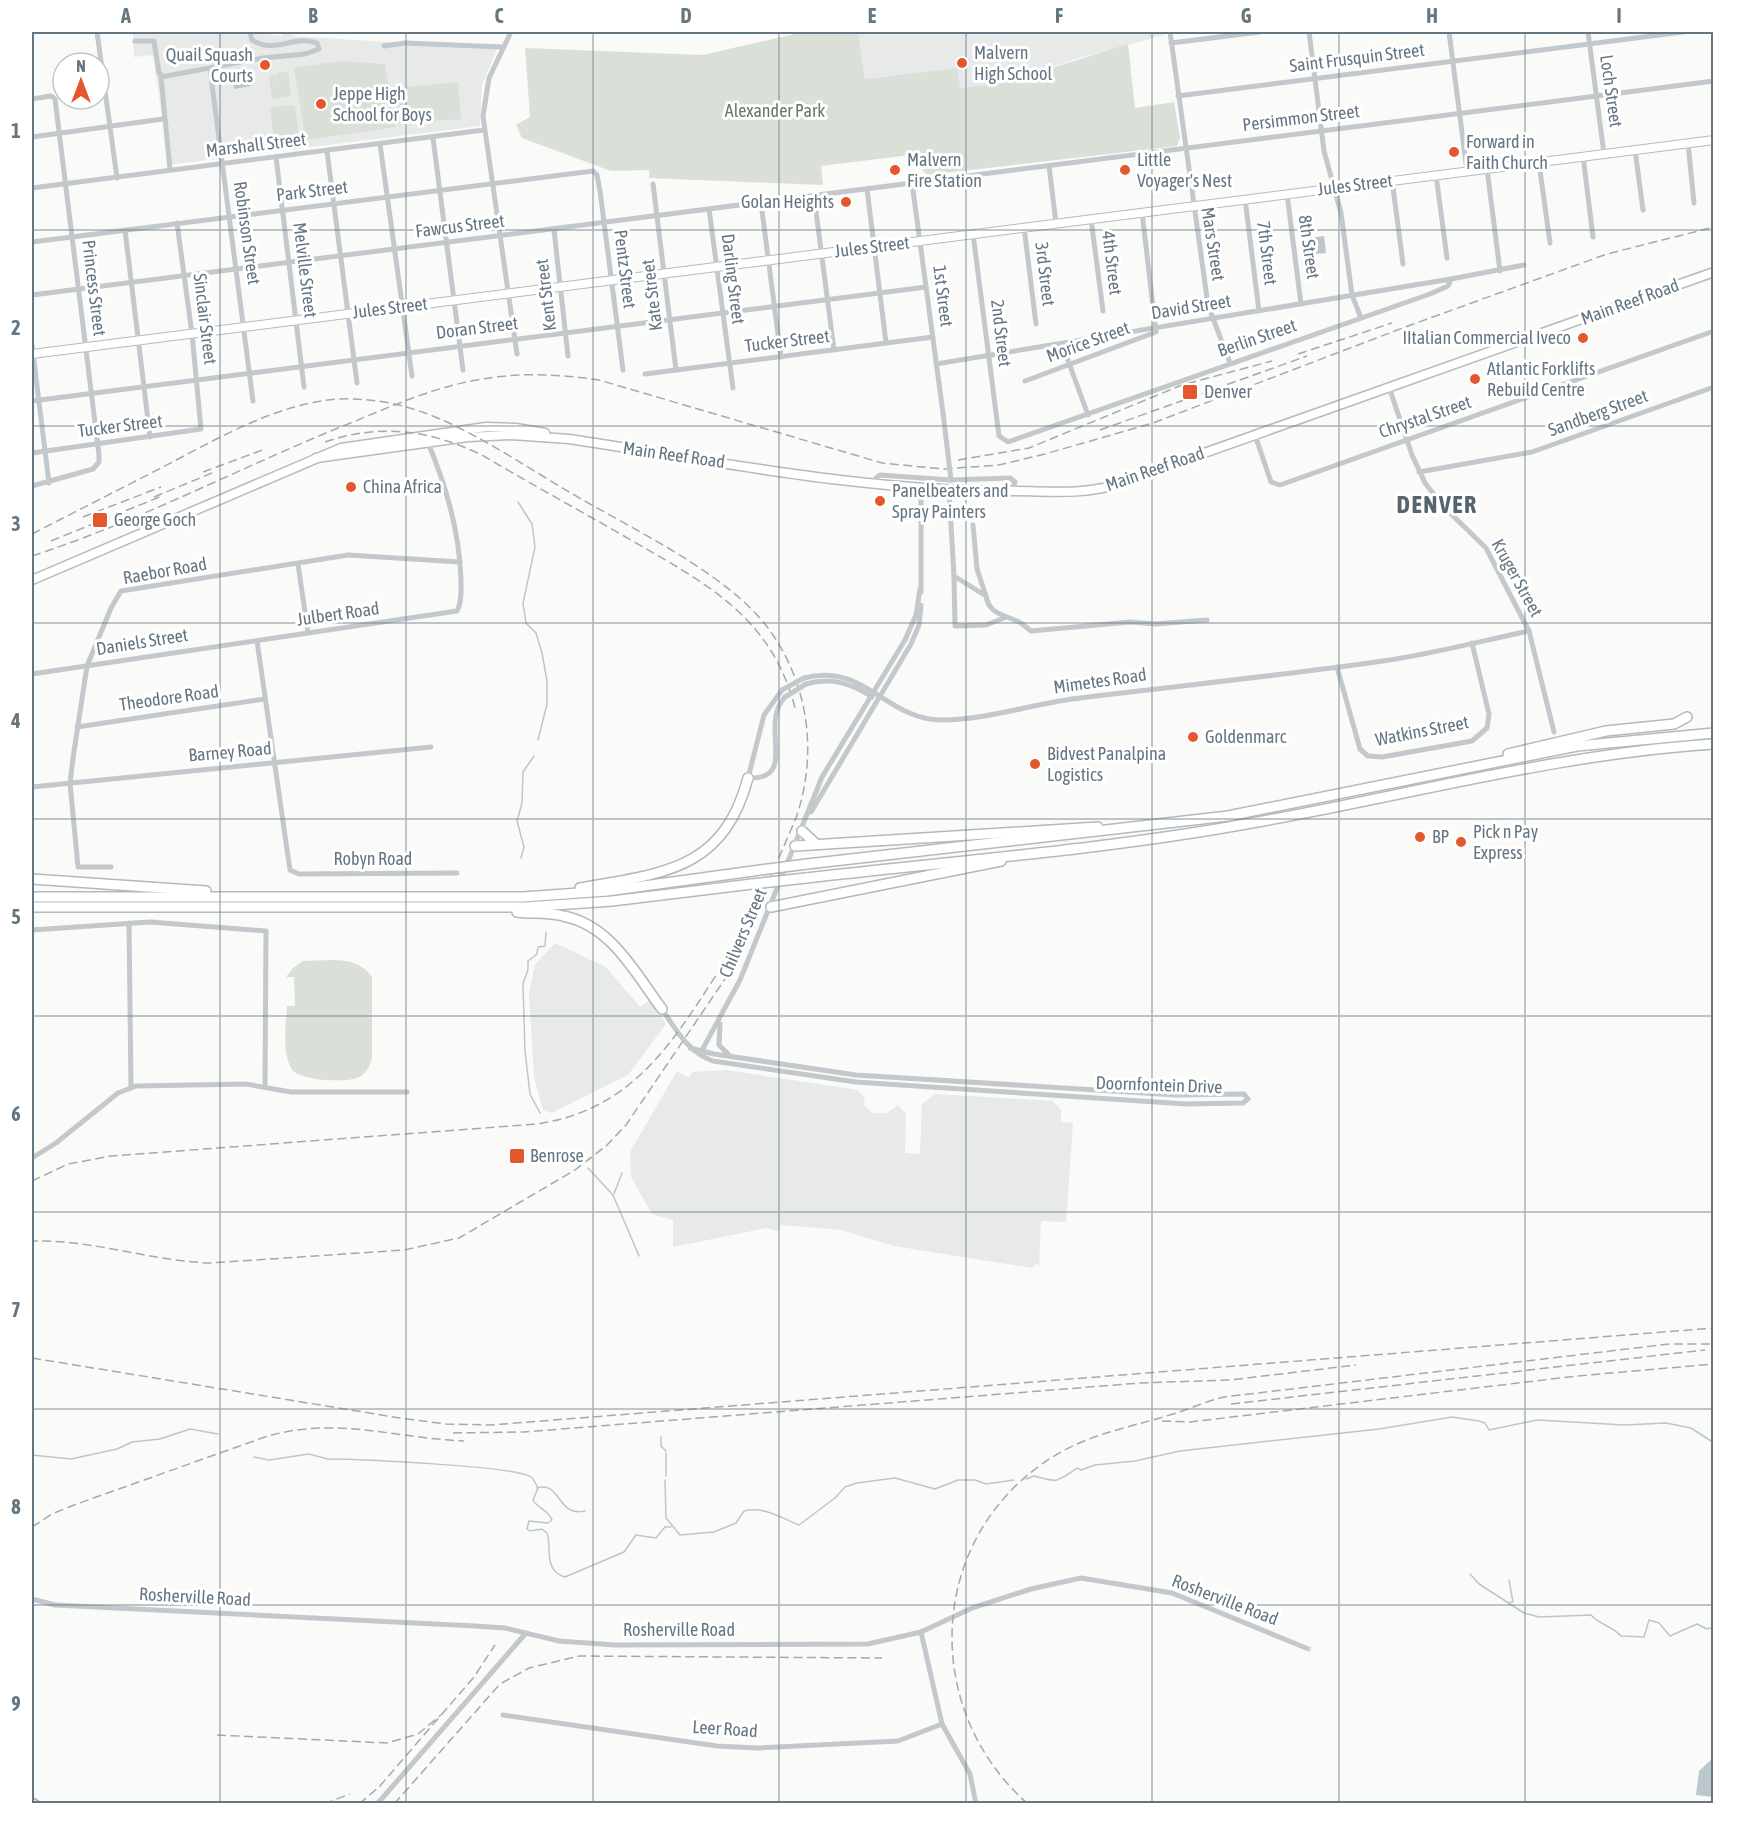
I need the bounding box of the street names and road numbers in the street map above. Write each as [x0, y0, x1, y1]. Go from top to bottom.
street label: Saint Frusquin Street [1288, 39, 1426, 76]
street label: Loch Street [1596, 53, 1627, 128]
street label: Persimmon Street [1241, 100, 1361, 135]
street label: Marshall Street [205, 128, 307, 161]
street label: Jules Street [1316, 169, 1394, 200]
street label: Park Street [275, 176, 349, 205]
street label: Robinson Street [230, 180, 265, 286]
street label: Mars Street [1197, 206, 1230, 282]
street label: Fawcus Street [414, 210, 506, 241]
street label: 8th Street [1295, 214, 1324, 280]
street label: 7th Street [1253, 220, 1282, 286]
street label: Melville Street [289, 221, 322, 319]
street label: Pentz Street [610, 228, 641, 310]
street label: 4th Street [1098, 230, 1127, 296]
street label: Jules Street [833, 231, 911, 262]
street label: Darling Street [718, 232, 749, 325]
street label: Princess Street [78, 239, 111, 337]
street label: 3rd Street [1031, 241, 1060, 307]
street label: Kent Street [531, 258, 560, 332]
street label: Kate Street [637, 258, 666, 332]
street label: 1st Street [929, 264, 958, 328]
street label: Sinclair Street [189, 272, 222, 366]
street label: Main Reef Road [1578, 274, 1682, 329]
street label: David Street [1150, 290, 1232, 323]
street label: Jules Street [351, 292, 429, 323]
street label: 2nd Street [987, 298, 1016, 368]
street label: Doran Street [435, 312, 519, 343]
street label: Berlin Street [1215, 314, 1299, 361]
street label: Morice Street [1043, 317, 1132, 366]
street label: Tucker Street [743, 325, 831, 356]
street label: Sandberg Street [1545, 385, 1650, 440]
street label: Chrystal Street [1376, 391, 1474, 442]
street label: Tucker Street [76, 410, 164, 441]
street label: Main Reef Road [622, 437, 726, 472]
street label: Main Reef Road [1103, 442, 1207, 495]
street label: Kruger Street [1487, 535, 1547, 620]
street label: Raebor Road [121, 553, 208, 588]
street label: Julbert Road [295, 597, 381, 630]
street label: Daniels Street [95, 624, 189, 659]
street label: Mimetes Road [1052, 664, 1148, 697]
street label: Theodore Road [118, 680, 220, 715]
street label: Watkins Street [1373, 711, 1470, 750]
street label: Barney Road [188, 737, 272, 766]
street label: Robyn Road [334, 848, 412, 869]
street label: Chilvers Street [714, 885, 771, 980]
street label: Doornfontein Drive [1095, 1072, 1223, 1097]
street label: Rosherville Road [1169, 1570, 1281, 1629]
street label: Rosherville Road [139, 1583, 251, 1610]
street label: Rosherville Road [623, 1619, 735, 1640]
street label: Leer Road [692, 1716, 758, 1741]

